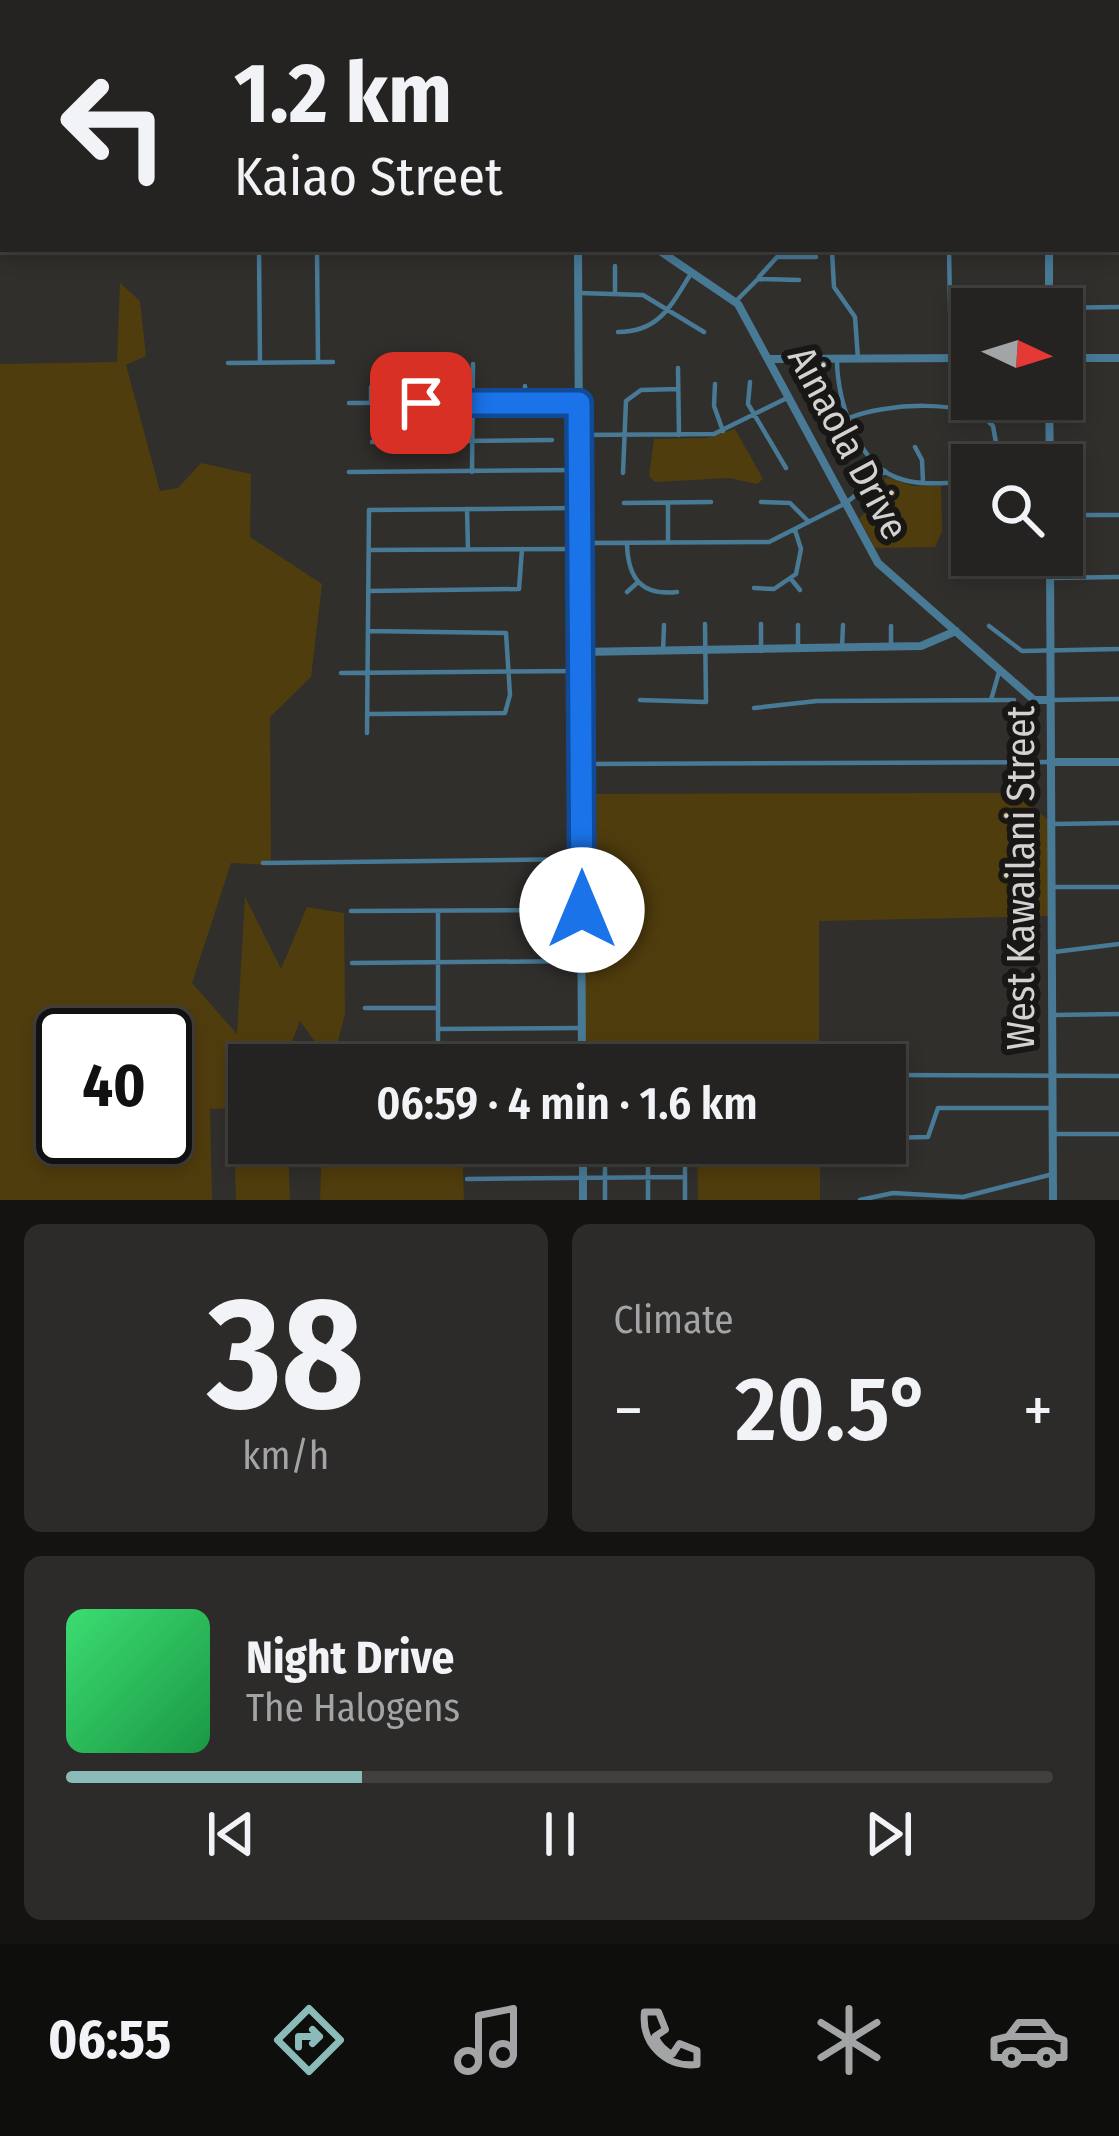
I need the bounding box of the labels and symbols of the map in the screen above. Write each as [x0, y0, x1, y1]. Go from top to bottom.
north arrow [951, 288, 1083, 420]
street label: Ainaola Drive [778, 339, 918, 547]
pin [370, 352, 472, 454]
street label: West Kawailani Street [998, 705, 1044, 1050]
position arrow [519, 847, 645, 973]
speed limit sign: 40 [36, 1008, 192, 1164]

